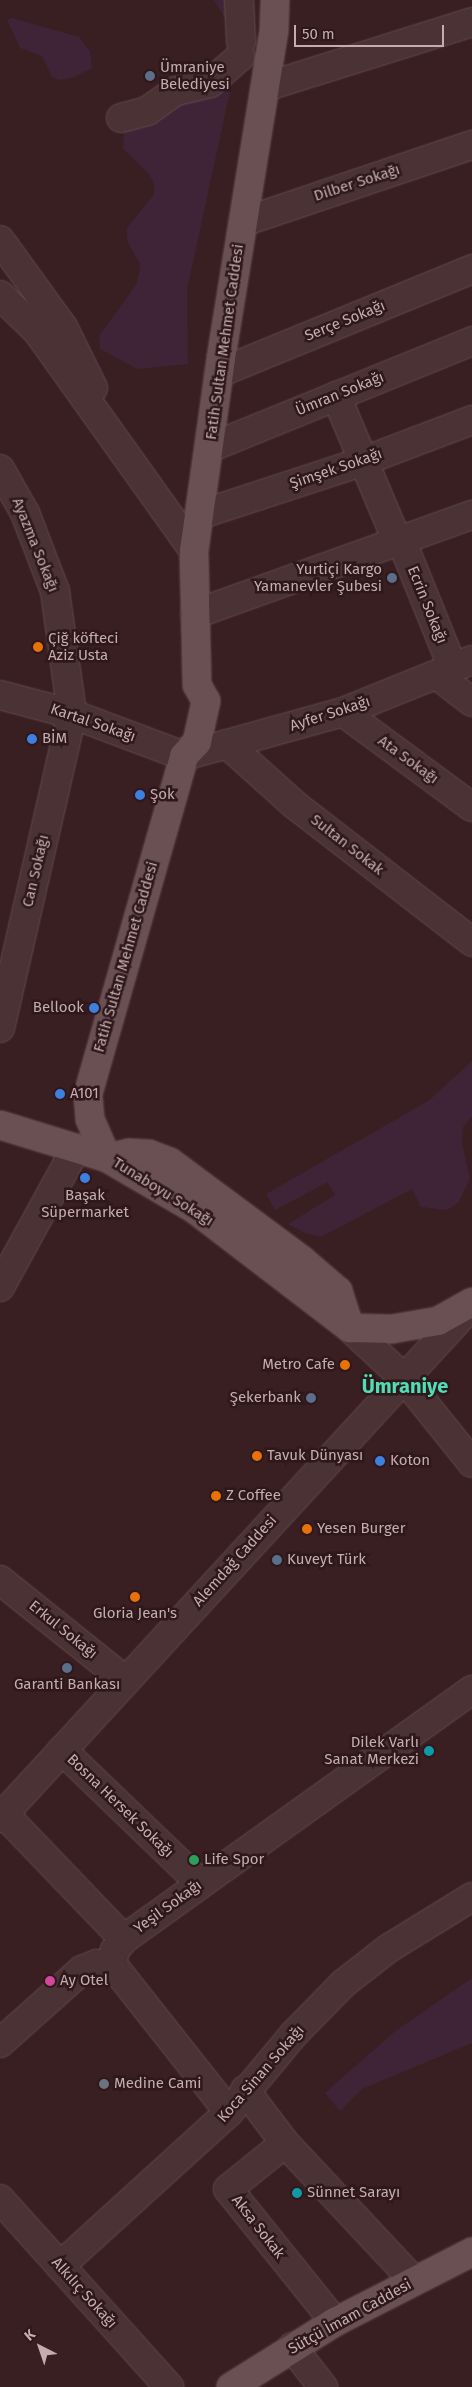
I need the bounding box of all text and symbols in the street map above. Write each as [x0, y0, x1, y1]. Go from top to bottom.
scale bar [297, 15, 447, 47]
text: 50 m [302, 25, 335, 43]
place label: Ümraniye Belediyesi [160, 58, 230, 93]
marker: Ümraniye Belediyesi [144, 70, 156, 82]
street label: Dilber Sokağı [312, 161, 402, 205]
street label: Fatih Sultan Mehmet Caddesi [202, 243, 248, 441]
street label: Serçe Sokağı [302, 297, 388, 345]
street label: Ümran Sokağı [293, 368, 387, 420]
street label: Şimşek Sokağı [287, 445, 385, 493]
street label: Ayazma Sokağı [8, 495, 62, 595]
place label: Yurtiçi Kargo Yamanevler Şubesi [254, 560, 382, 595]
street label: Ecrin Sokağı [403, 564, 451, 646]
marker: Yurtiçi Kargo Yamanevler Şubesi [386, 572, 398, 584]
place label: Çiğ köfteci Aziz Usta [48, 629, 118, 664]
marker: Çiğ köfteci Aziz Usta [32, 641, 44, 653]
street label: Ayfer Sokağı [288, 693, 372, 735]
street label: Kartal Sokağı [48, 700, 138, 746]
place label: BİM [42, 730, 67, 748]
street label: Ata Sokağı [374, 732, 442, 788]
marker: BİM [26, 733, 38, 745]
place label: Şok [150, 786, 175, 804]
marker: Şok [134, 789, 146, 801]
street label: Sultan Sokak [307, 811, 387, 879]
street label: Can Sokağı [19, 833, 53, 909]
street label: Fatih Sultan Mehmet Caddesi [90, 860, 162, 1054]
place label: Bellook [33, 999, 84, 1017]
marker: Bellook [88, 1002, 100, 1014]
place label: A101 [70, 1085, 99, 1103]
marker: A101 [54, 1088, 66, 1100]
street label: Tunaboyu Sokağı [109, 1154, 217, 1230]
marker: Başak Süpermarket [79, 1172, 91, 1184]
place label: Başak Süpermarket [41, 1186, 129, 1221]
place label: Metro Cafe [262, 1356, 335, 1374]
marker: Metro Cafe [339, 1359, 351, 1371]
district label: Ümraniye [362, 1374, 448, 1398]
place label: Şekerbank [230, 1389, 301, 1407]
marker: Şekerbank [305, 1392, 317, 1404]
place label: Tavuk Dünyası [267, 1447, 363, 1465]
marker: Tavuk Dünyası [251, 1450, 263, 1462]
place label: Koton [390, 1452, 430, 1470]
marker: Koton [374, 1455, 386, 1467]
place label: Z Coffee [226, 1487, 281, 1505]
marker: Z Coffee [210, 1490, 222, 1502]
street label: Alemdağ Caddesi [189, 1512, 281, 1610]
place label: Yesen Burger [317, 1520, 405, 1538]
marker: Yesen Burger [301, 1523, 313, 1535]
place label: Kuveyt Türk [287, 1551, 366, 1569]
marker: Kuveyt Türk [271, 1554, 283, 1566]
marker: Gloria Jean's [129, 1591, 141, 1603]
street label: Erkul Sokağı [25, 1597, 101, 1663]
place label: Gloria Jean's [93, 1605, 177, 1623]
marker: Garanti Bankası [61, 1662, 73, 1674]
place label: Garanti Bankası [14, 1676, 120, 1694]
place label: Dilek Varlı Sanat Merkezi [324, 1733, 419, 1768]
marker: Dilek Varlı Sanat Merkezi [423, 1745, 435, 1757]
street label: Bosna Hersek Sokağı [63, 1751, 177, 1861]
place label: Life Spor [204, 1851, 264, 1869]
marker: Life Spor [188, 1854, 200, 1866]
street label: Yeşil Sokağı [131, 1876, 205, 1938]
place label: Ay Otel [60, 1972, 108, 1990]
marker: Ay Otel [44, 1975, 56, 1987]
street label: Koca Sinan Sokağı [214, 2022, 308, 2126]
place label: Medine Cami [114, 2075, 201, 2093]
marker: Medine Cami [98, 2078, 110, 2090]
place label: Sünnet Sarayı [307, 2184, 400, 2202]
marker: Sünnet Sarayı [291, 2187, 303, 2199]
street label: Aksa Sokak [228, 2192, 288, 2262]
street label: Alkılıç Sokağı [48, 2254, 120, 2332]
street label: Sütçü İmam Caddesi [285, 2276, 415, 2358]
north arrow [15, 2322, 65, 2372]
text: K [21, 2326, 39, 2345]

